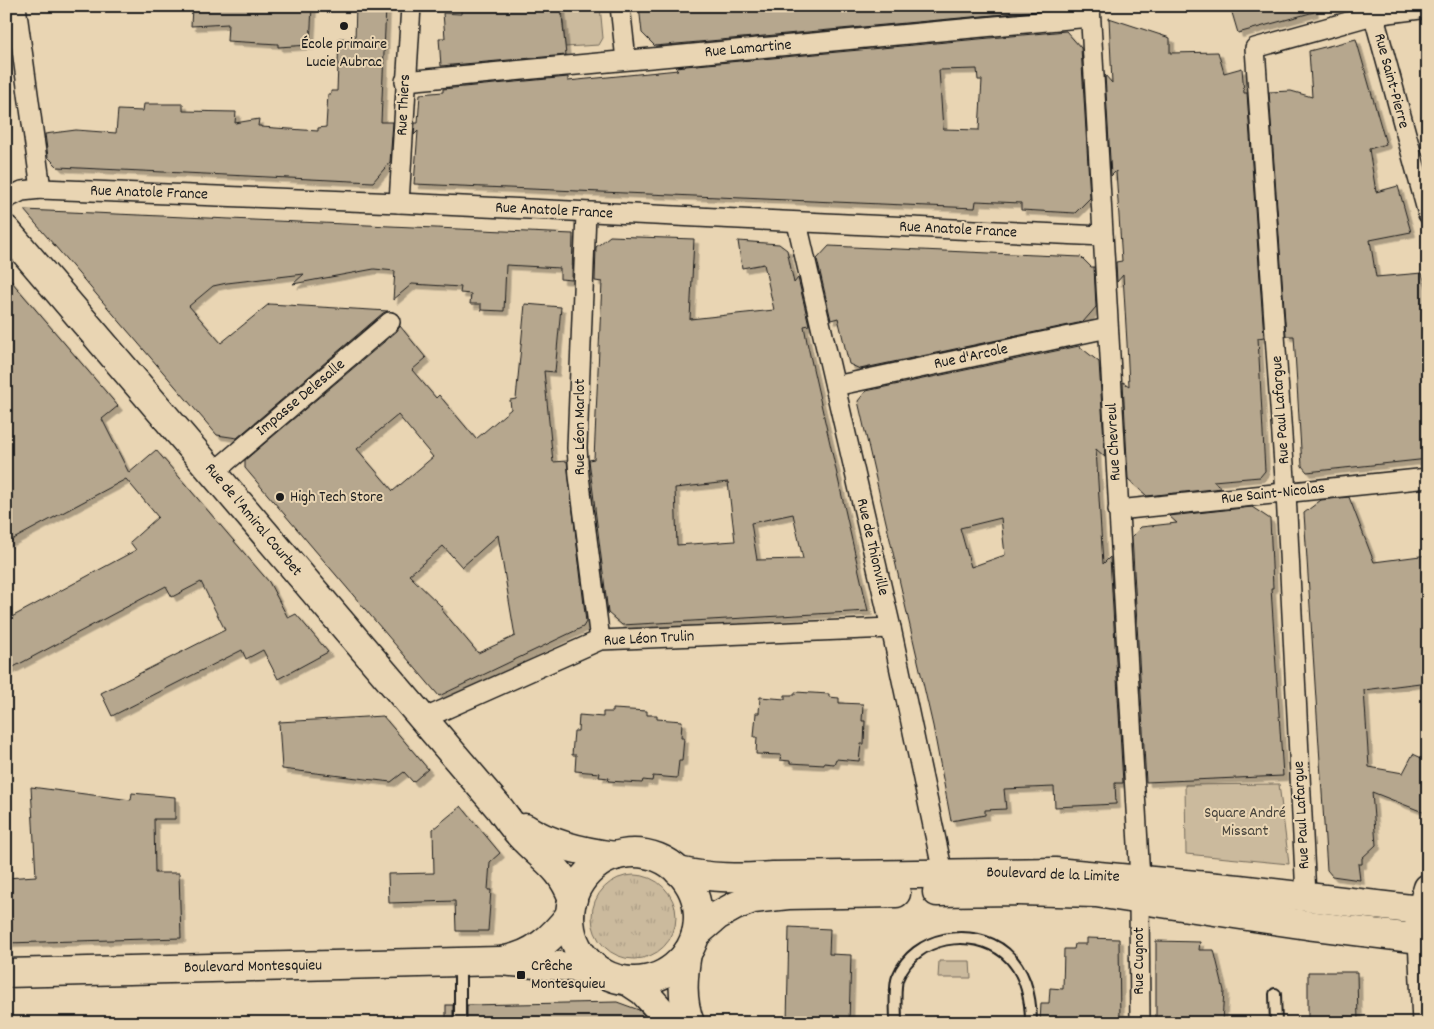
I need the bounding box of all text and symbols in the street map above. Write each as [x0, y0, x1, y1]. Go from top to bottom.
marker: École primaire Lucie Aubrac [338, 20, 350, 32]
street label: Rue Saint-Pierre [1367, 31, 1415, 131]
place label: École primaire Lucie Aubrac [301, 33, 387, 74]
street label: Rue Lamartine [704, 34, 792, 64]
street label: Rue Thiers [391, 73, 417, 136]
street label: Rue Anatole France [90, 179, 208, 207]
street label: Rue Anatole France [494, 196, 614, 226]
street label: Rue Anatole France [898, 215, 1018, 245]
street label: Rue d'Arcole [932, 338, 1010, 376]
street label: Impasse Delesalle [251, 354, 351, 442]
street label: Rue Paul Lafargue [1266, 355, 1296, 465]
street label: Rue Léon Marlot [569, 379, 592, 475]
street label: Rue Chevreul [1100, 402, 1128, 482]
street label: Rue de l'Amiral Courbet [199, 458, 307, 582]
street label: Rue Saint-Nicolas [1220, 477, 1326, 511]
place label: High Tech Store [290, 486, 383, 509]
marker: High Tech Store [274, 491, 286, 503]
street label: Rue de Thionville [850, 496, 894, 598]
street label: Rue Léon Trulin [603, 625, 695, 653]
street label: Rue Paul Lafargue [1288, 760, 1316, 870]
park label: Square André Missant [1204, 802, 1286, 843]
street label: Boulevard de la Limite [986, 861, 1120, 889]
street label: Rue Cugnot [1128, 927, 1151, 995]
street label: Boulevard Montesquieu [184, 954, 322, 980]
place label: Crêche Montesquieu [531, 955, 606, 996]
marker: Crêche Montesquieu [515, 969, 527, 981]

